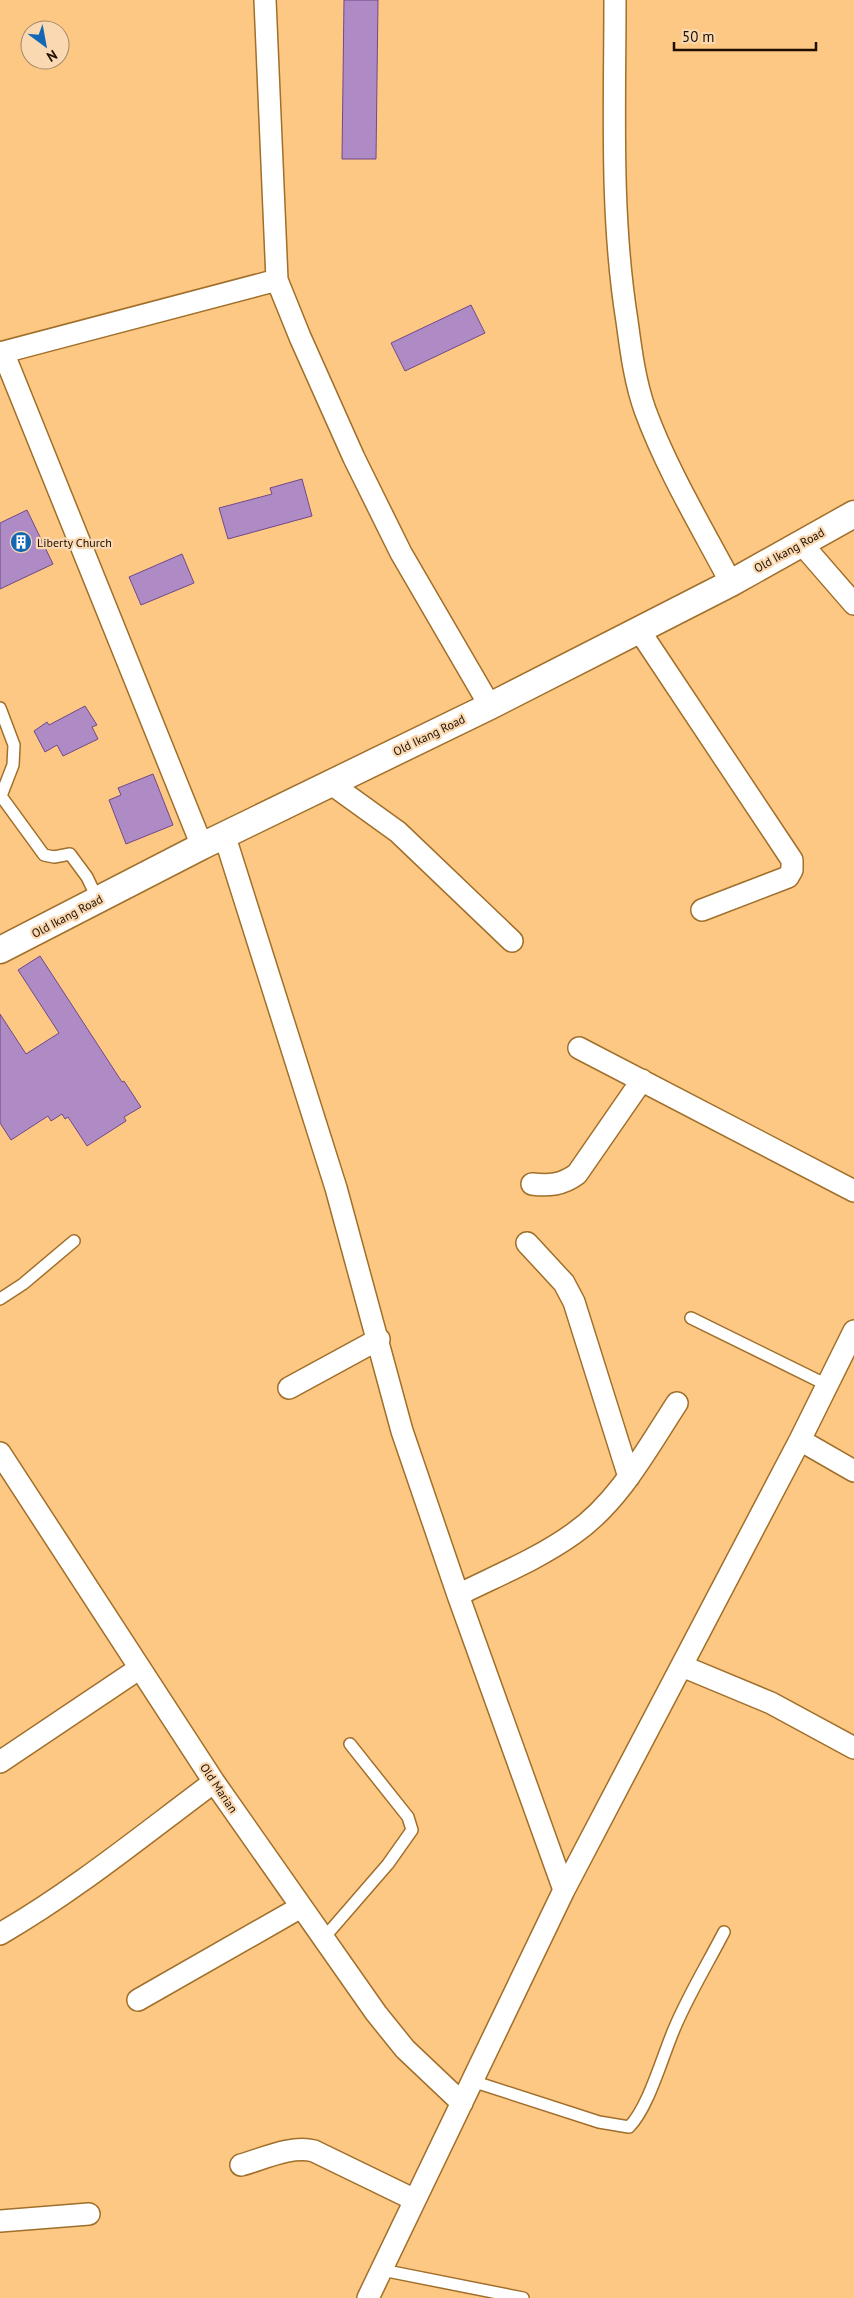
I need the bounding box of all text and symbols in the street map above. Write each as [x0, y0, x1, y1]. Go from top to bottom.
north arrow [20, 20, 70, 70]
scale bar [674, 20, 816, 52]
text: 50 m [682, 27, 715, 46]
text: N [43, 46, 61, 66]
street label: Old Ikang Road [751, 524, 827, 576]
building icon: Liberty Church [9, 530, 33, 554]
place label: Liberty Church [37, 535, 112, 550]
street label: Old Ikang Road [391, 711, 467, 759]
street label: Old Ikang Road [29, 891, 105, 941]
street label: Old Marian [197, 1760, 241, 1816]

